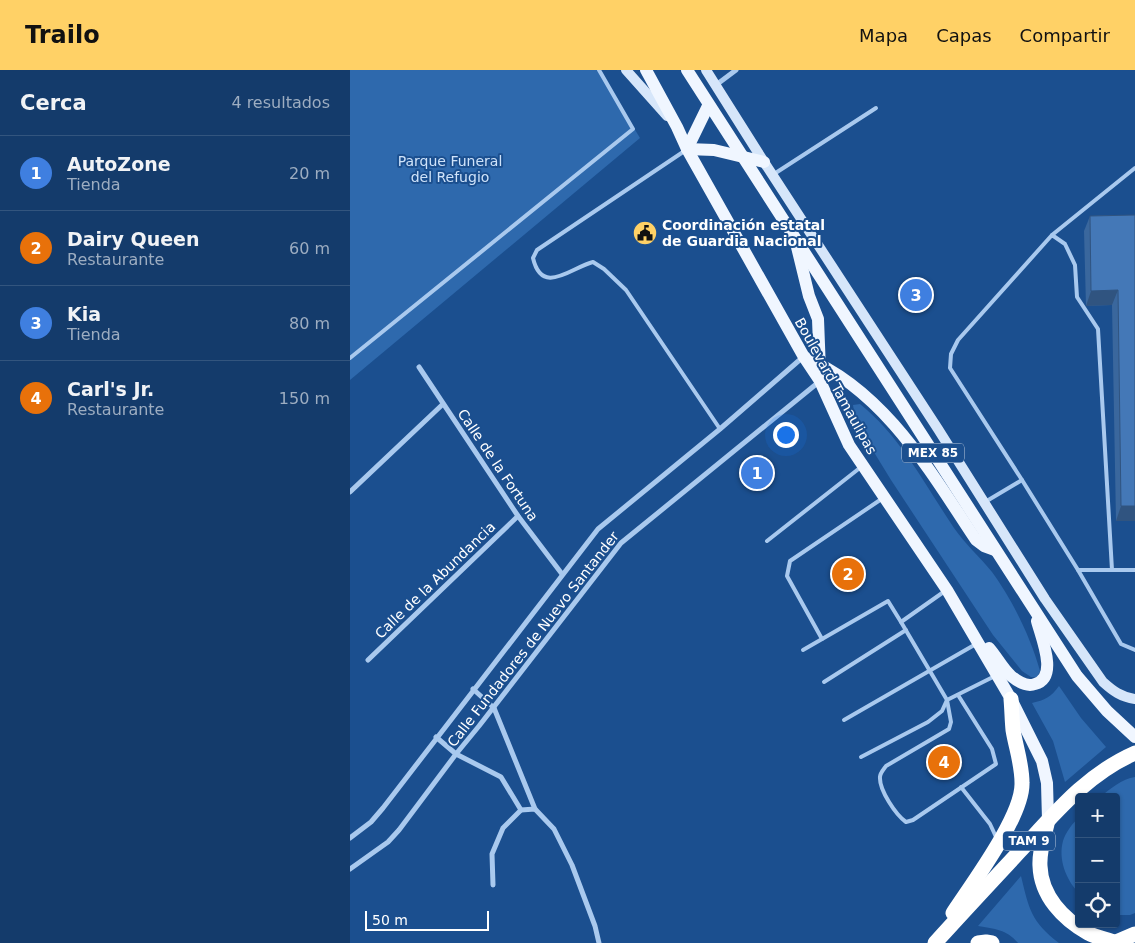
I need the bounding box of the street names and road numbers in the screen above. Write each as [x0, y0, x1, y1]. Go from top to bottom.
street label: Boulevard Tamaulipas [792, 315, 880, 457]
street label: Calle de la Fortuna [455, 406, 541, 524]
road number: MEX 85 [902, 443, 964, 462]
street label: Calle de la Abundancia [372, 518, 498, 642]
street label: Calle Fundadores de Nuevo Santander [444, 528, 622, 750]
road number: TAM 9 [1003, 831, 1055, 850]

